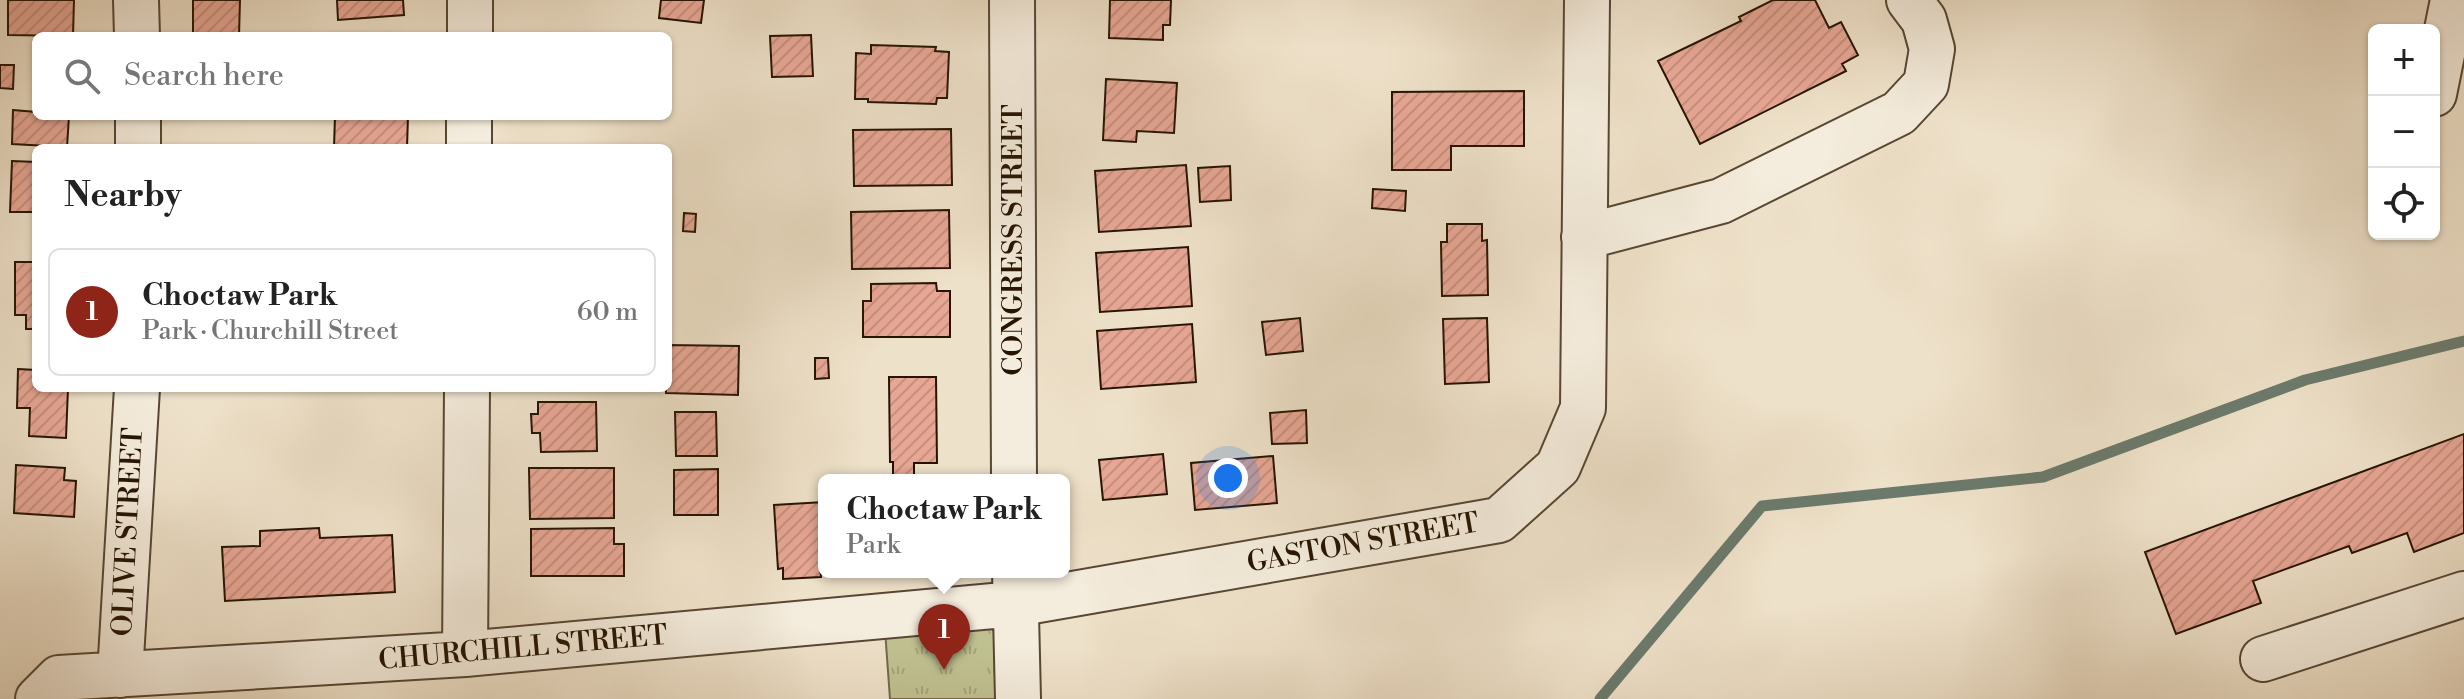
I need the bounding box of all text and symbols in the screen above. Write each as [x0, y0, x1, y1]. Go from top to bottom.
map controls [2368, 24, 2440, 240]
button: + [2368, 24, 2440, 96]
search box [32, 32, 672, 120]
icon: search [60, 54, 104, 98]
text: Search here [124, 57, 284, 95]
button: − [2368, 96, 2440, 168]
street label: CONGRESS STREET [996, 104, 1031, 376]
button: locate [2368, 168, 2440, 240]
text: Nearby [64, 175, 182, 217]
text: Choctaw Park [142, 277, 337, 315]
text: 1 [86, 296, 98, 328]
text: 60 m [577, 296, 638, 328]
text: Park · Churchill Street [142, 315, 399, 347]
street label: OLIVE STREET [105, 427, 151, 637]
your location [1208, 458, 1248, 498]
popup [818, 474, 1070, 578]
text: Choctaw Park [846, 491, 1042, 529]
street label: GASTON STREET [1244, 505, 1482, 581]
text: Park [846, 529, 900, 561]
pin: 1 [918, 604, 970, 670]
street label: CHURCHILL STREET [377, 618, 669, 678]

